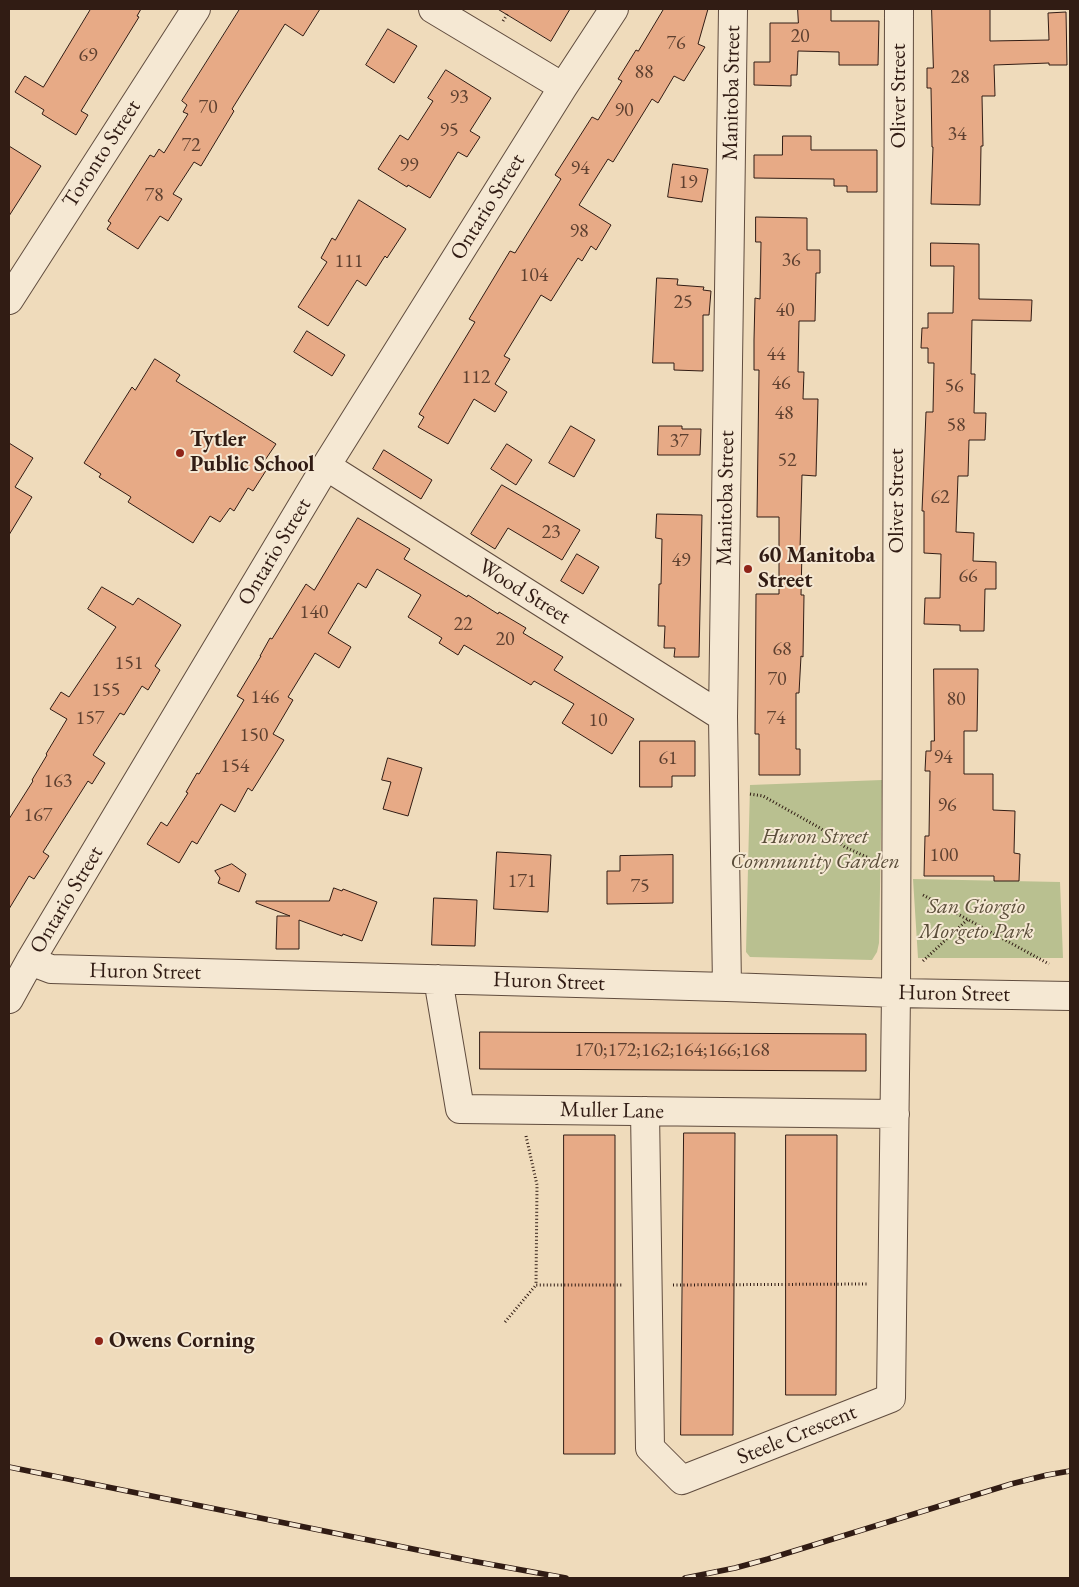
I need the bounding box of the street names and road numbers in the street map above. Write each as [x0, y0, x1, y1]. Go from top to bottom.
street label: Manitoba Street [718, 25, 746, 161]
street label: Oliver Street [886, 43, 912, 149]
street label: Toronto Street [57, 95, 147, 213]
street label: Ontario Street [445, 149, 531, 265]
street label: Manitoba Street [712, 430, 740, 566]
street label: Oliver Street [884, 448, 910, 554]
street label: Ontario Street [233, 494, 317, 610]
street label: Wood Street [473, 553, 575, 631]
street label: Ontario Street [25, 842, 109, 958]
street label: Huron Street [89, 958, 201, 986]
street label: Huron Street [493, 967, 605, 997]
street label: Huron Street [898, 980, 1010, 1008]
street label: Muller Lane [560, 1097, 664, 1125]
street label: Steele Crescent [733, 1399, 861, 1471]

